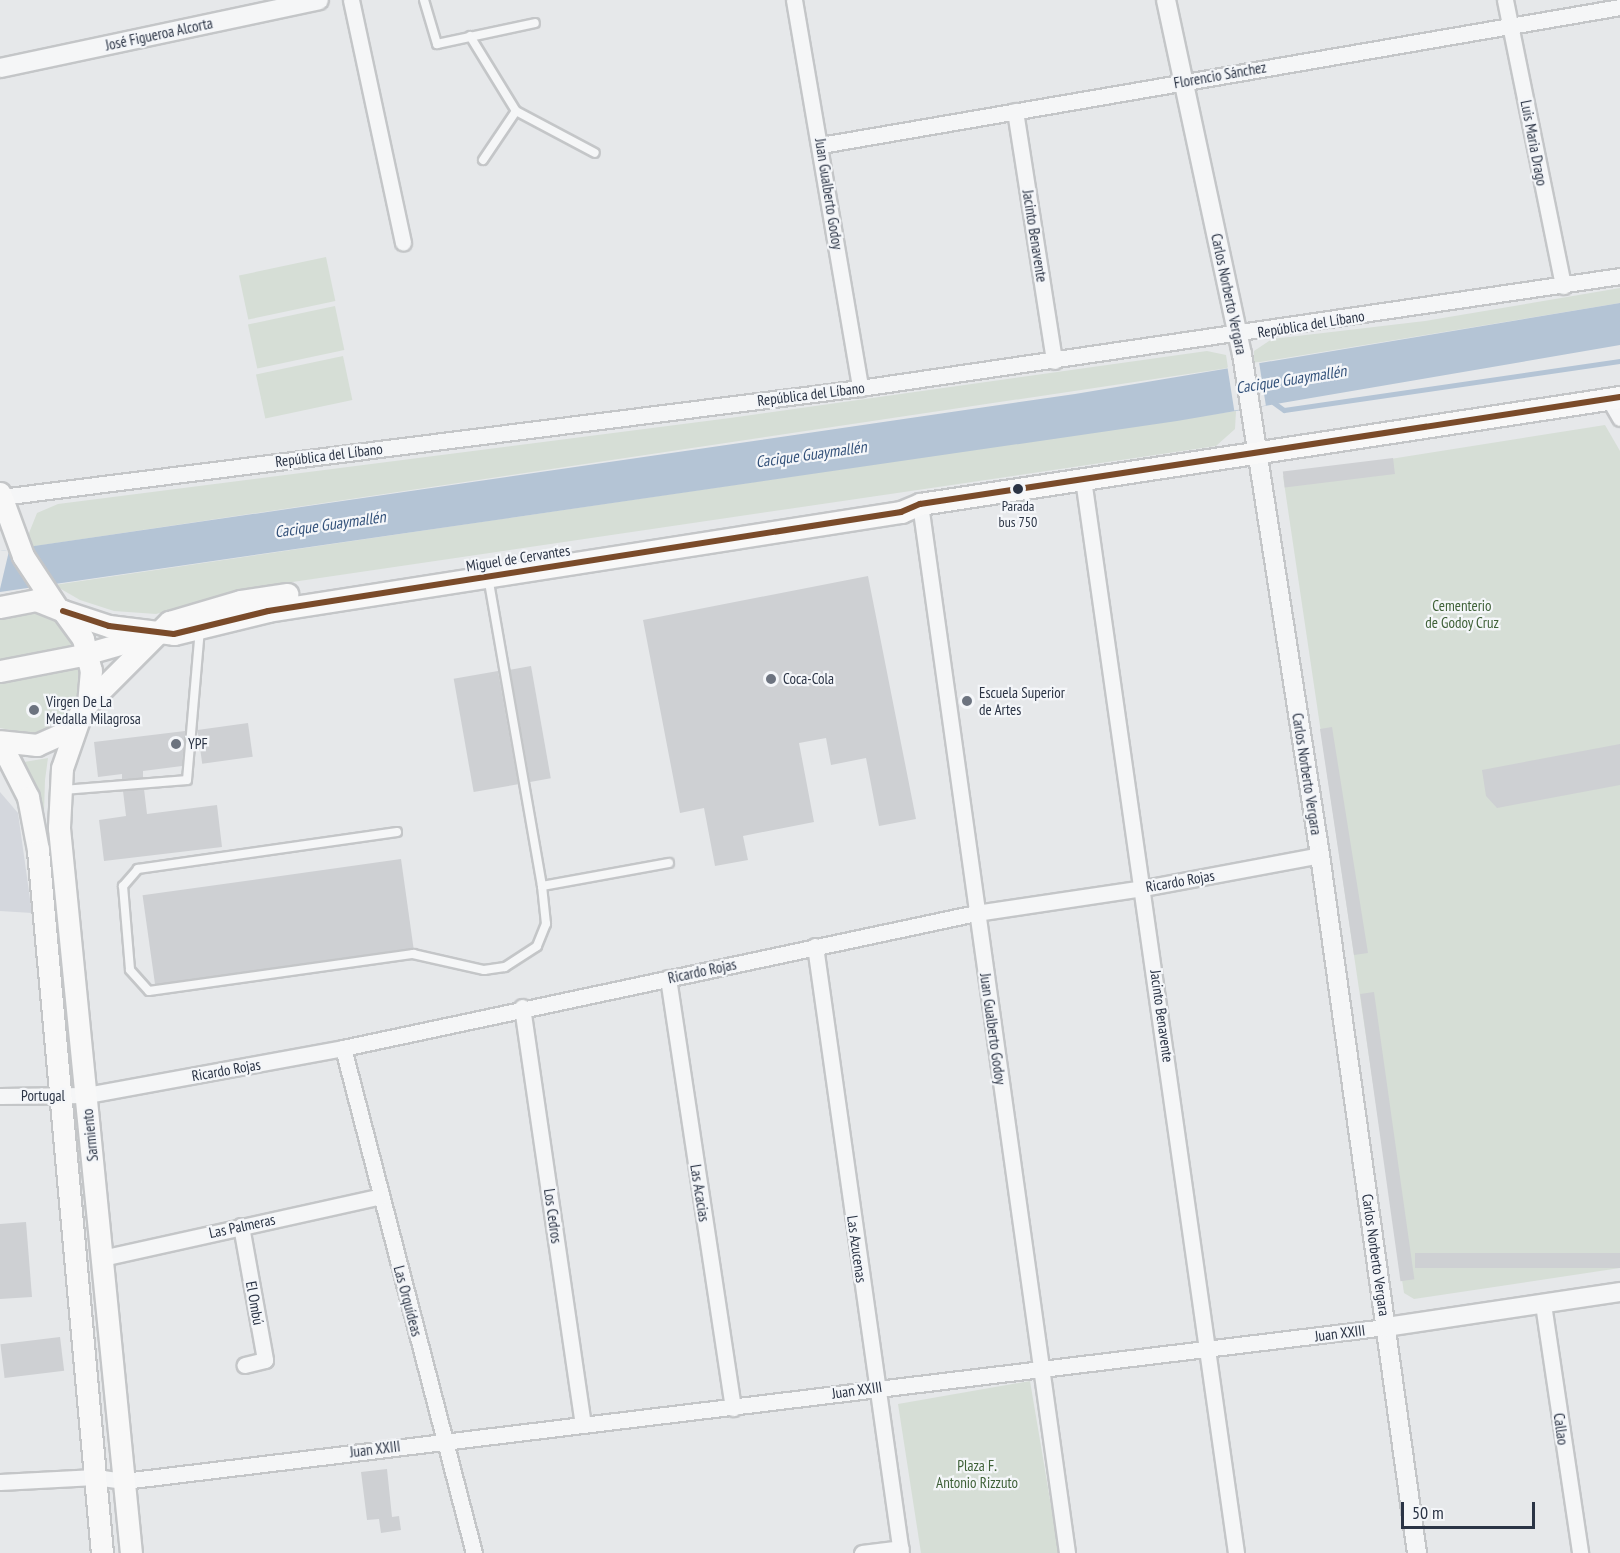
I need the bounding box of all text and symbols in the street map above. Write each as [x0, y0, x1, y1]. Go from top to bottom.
street label: José Figueroa Alcorta [103, 14, 215, 54]
street label: Florencio Sánchez [1172, 58, 1268, 92]
street label: Luis Maria Drago [1517, 99, 1551, 187]
street label: Juan Gualberto Godoy [811, 137, 847, 251]
street label: Jacinto Benavente [1019, 189, 1051, 283]
street label: Carlos Norberto Vergara [1207, 232, 1251, 356]
street label: República del Líbano [1256, 307, 1366, 341]
water label: Cacique Guaymallén [1234, 361, 1348, 397]
street label: República del Líbano [756, 378, 866, 410]
water label: Cacique Guaymallén [754, 437, 868, 471]
street label: República del Líbano [274, 439, 384, 471]
marker: Parada bus 750 [1012, 483, 1024, 495]
place label: Parada bus 750 [999, 498, 1037, 530]
water label: Cacique Guaymallén [273, 507, 387, 541]
street label: Miguel de Cervantes [465, 541, 571, 575]
park label: Cementerio de Godoy Cruz [1425, 596, 1499, 631]
place label: Coca-Cola [783, 670, 834, 688]
marker: Coca-Cola [764, 672, 778, 686]
place label: Escuela Superior de Artes [979, 683, 1065, 718]
place label: Virgen De La Medalla Milagrosa [46, 692, 141, 727]
marker: Escuela Superior de Artes [960, 694, 974, 708]
marker: Virgen De La Medalla Milagrosa [27, 703, 41, 717]
street label: Carlos Norberto Vergara [1288, 712, 1326, 836]
place label: YPF [188, 735, 208, 753]
marker: YPF [169, 737, 183, 751]
street label: Ricardo Rojas [1144, 866, 1216, 896]
street label: Ricardo Rojas [666, 955, 738, 987]
street label: Jacinto Benavente [1147, 969, 1177, 1063]
street label: Juan Gualberto Godoy [976, 972, 1010, 1086]
street label: Ricardo Rojas [190, 1055, 262, 1085]
street label: Portugal [21, 1087, 65, 1105]
street label: Sarmiento [78, 1108, 102, 1162]
street label: Las Acacias [687, 1163, 713, 1223]
street label: Los Cedros [540, 1187, 566, 1245]
street label: Carlos Norberto Vergara [1358, 1193, 1394, 1317]
street label: Las Palmeras [207, 1210, 277, 1242]
street label: Las Azucenas [843, 1214, 871, 1284]
street label: Las Orquídeas [390, 1264, 426, 1338]
street label: El Ombú [242, 1280, 268, 1326]
street label: Juan XXIII [1314, 1321, 1366, 1345]
street label: Juan XXIII [831, 1378, 883, 1402]
street label: Callao [1550, 1412, 1572, 1446]
street label: Juan XXIII [349, 1437, 401, 1461]
park label: Plaza F. Antonio Rizzuto [936, 1456, 1018, 1491]
scale bar [1404, 1490, 1538, 1528]
text: 50 m [1412, 1501, 1444, 1524]

